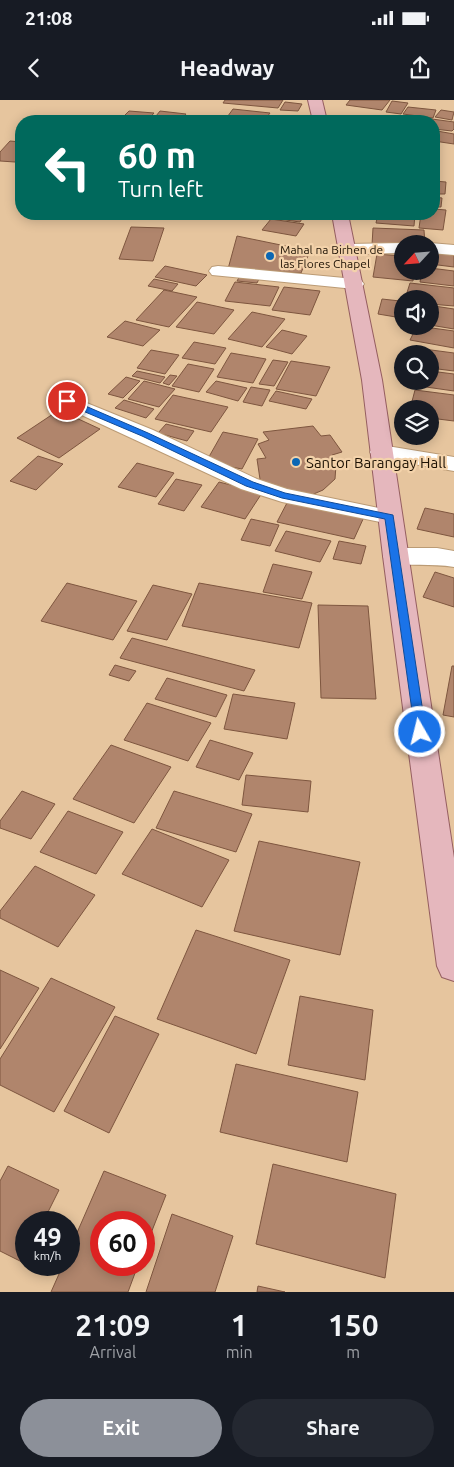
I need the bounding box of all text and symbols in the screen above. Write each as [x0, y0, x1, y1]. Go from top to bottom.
text: 21:08 [25, 7, 73, 29]
icon: back [20, 54, 48, 82]
icon: share [406, 54, 434, 82]
text: Headway [180, 55, 274, 80]
icon: left [35, 135, 100, 200]
text: 60 m [118, 135, 196, 175]
text: Turn left [118, 176, 203, 201]
north arrow [394, 235, 439, 280]
map controls [394, 235, 439, 445]
place label: Mahal na Birhen de las Flores Chapel [280, 243, 383, 270]
marker: Mahal na Birhen de las Flores Chapel [264, 250, 276, 262]
button: sound [394, 290, 439, 335]
button: search [394, 345, 439, 390]
pin [46, 380, 88, 422]
icon: arrive [53, 387, 81, 415]
button: layers [394, 400, 439, 445]
place label: Santor Barangay Hall [306, 454, 446, 471]
marker: Santor Barangay Hall [290, 456, 302, 468]
position arrow [393, 705, 445, 757]
speed limit sign: 60 [90, 1211, 155, 1276]
text: 49 [33, 1223, 62, 1251]
text: km/h [34, 1249, 61, 1262]
text: 21:09 [75, 1308, 150, 1342]
text: 1 [231, 1308, 248, 1342]
text: 150 [328, 1308, 379, 1342]
text: Arrival [90, 1343, 136, 1361]
text: min [226, 1343, 253, 1361]
text: m [346, 1343, 360, 1361]
button: Exit [20, 1399, 222, 1457]
button: Share [232, 1399, 434, 1457]

